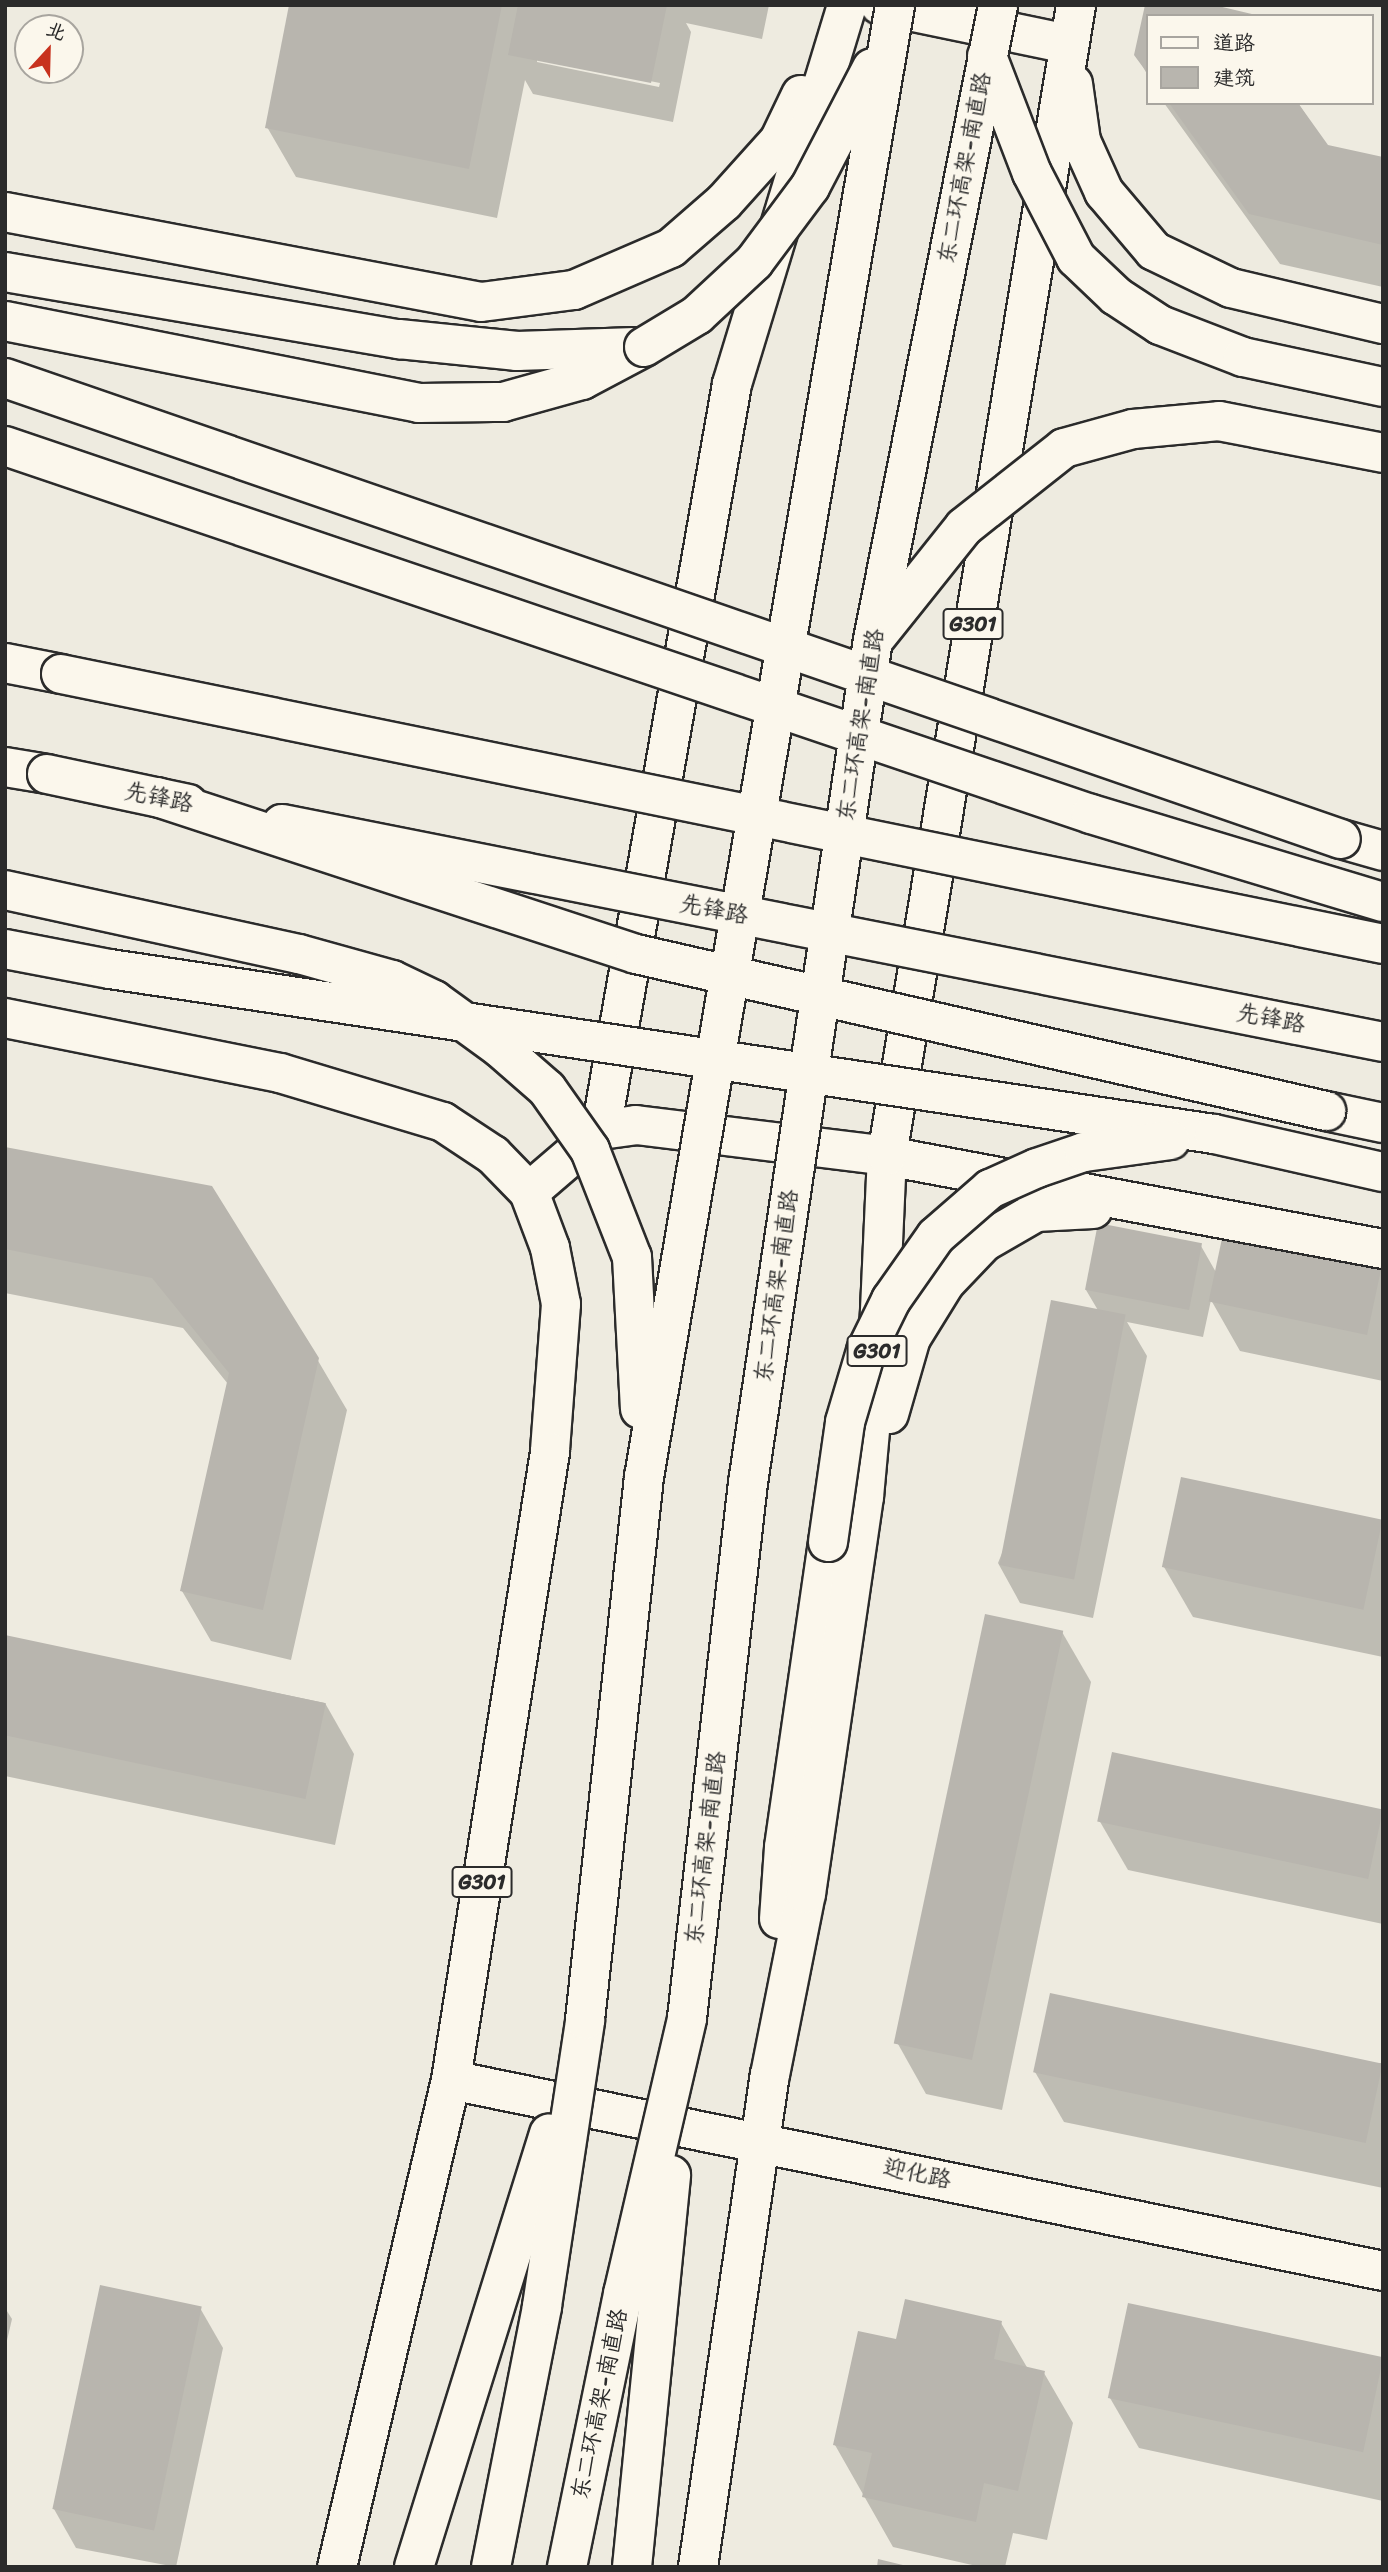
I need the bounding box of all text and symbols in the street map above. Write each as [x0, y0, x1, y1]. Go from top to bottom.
text: 北 [41, 12, 71, 50]
north arrow [14, 14, 84, 84]
legend [1146, 14, 1374, 105]
text: 道路 [1213, 24, 1255, 62]
text: 建筑 [1213, 59, 1255, 97]
street label: 东二环高架-南直路 [933, 70, 997, 266]
road number: G301 [942, 606, 1004, 642]
street label: 东二环高架-南直路 [832, 627, 890, 823]
street label: 先锋路 [122, 777, 196, 819]
street label: 先锋路 [678, 890, 750, 930]
street label: 先锋路 [1235, 999, 1307, 1039]
street label: 东二环高架-南直路 [750, 1188, 804, 1384]
road number: G301 [846, 1334, 908, 1368]
street label: 东二环高架-南直路 [680, 1750, 732, 1946]
road number: G301 [450, 1864, 514, 1899]
street label: 迎化路 [880, 2153, 954, 2195]
street label: 东二环高架-南直路 [566, 2306, 634, 2502]

